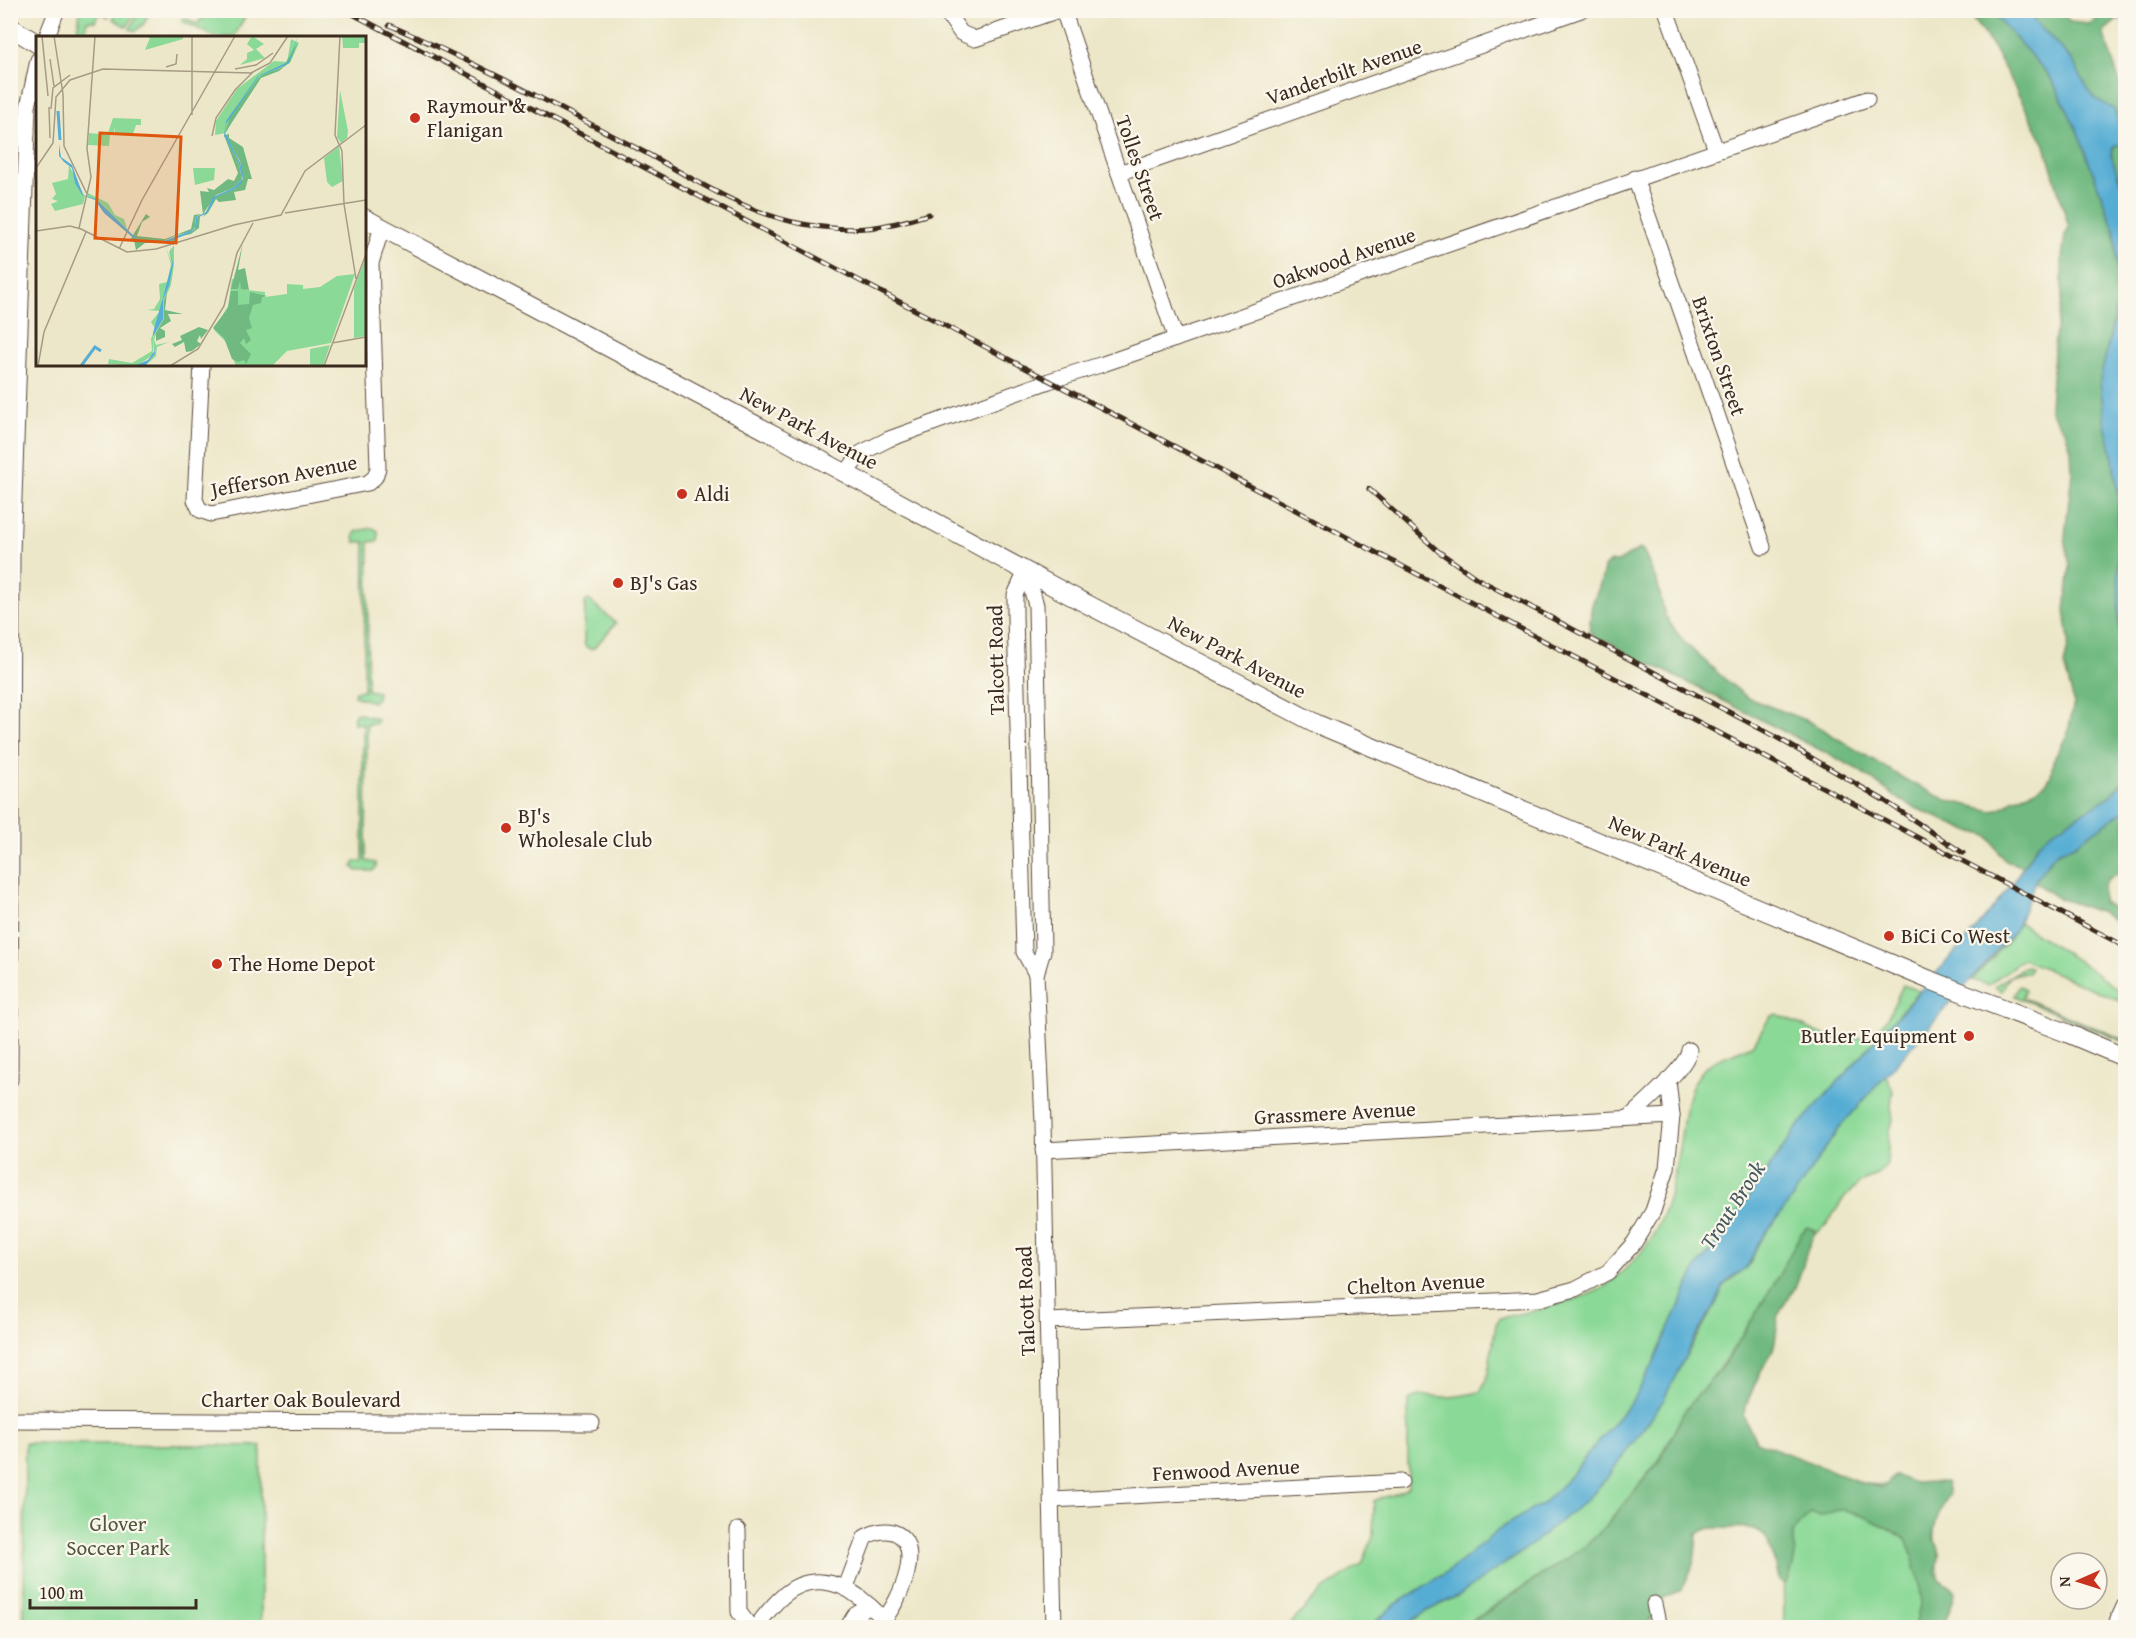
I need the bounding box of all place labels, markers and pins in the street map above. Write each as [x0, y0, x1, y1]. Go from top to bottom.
place label: Raymour & Flanigan [427, 90, 527, 145]
marker: Raymour & Flanigan [408, 111, 422, 125]
place label: Aldi [694, 478, 730, 509]
marker: Aldi [675, 487, 689, 501]
place label: BJ's Gas [630, 567, 698, 598]
marker: BJ's Gas [611, 576, 625, 590]
place label: BJ's Wholesale Club [518, 800, 652, 855]
marker: BJ's Wholesale Club [499, 821, 513, 835]
place label: BiCi Co West [1901, 920, 2011, 951]
marker: BiCi Co West [1882, 929, 1896, 943]
place label: The Home Depot [229, 948, 376, 979]
marker: The Home Depot [210, 957, 224, 971]
place label: Butler Equipment [1801, 1020, 1958, 1051]
marker: Butler Equipment [1962, 1029, 1976, 1043]

